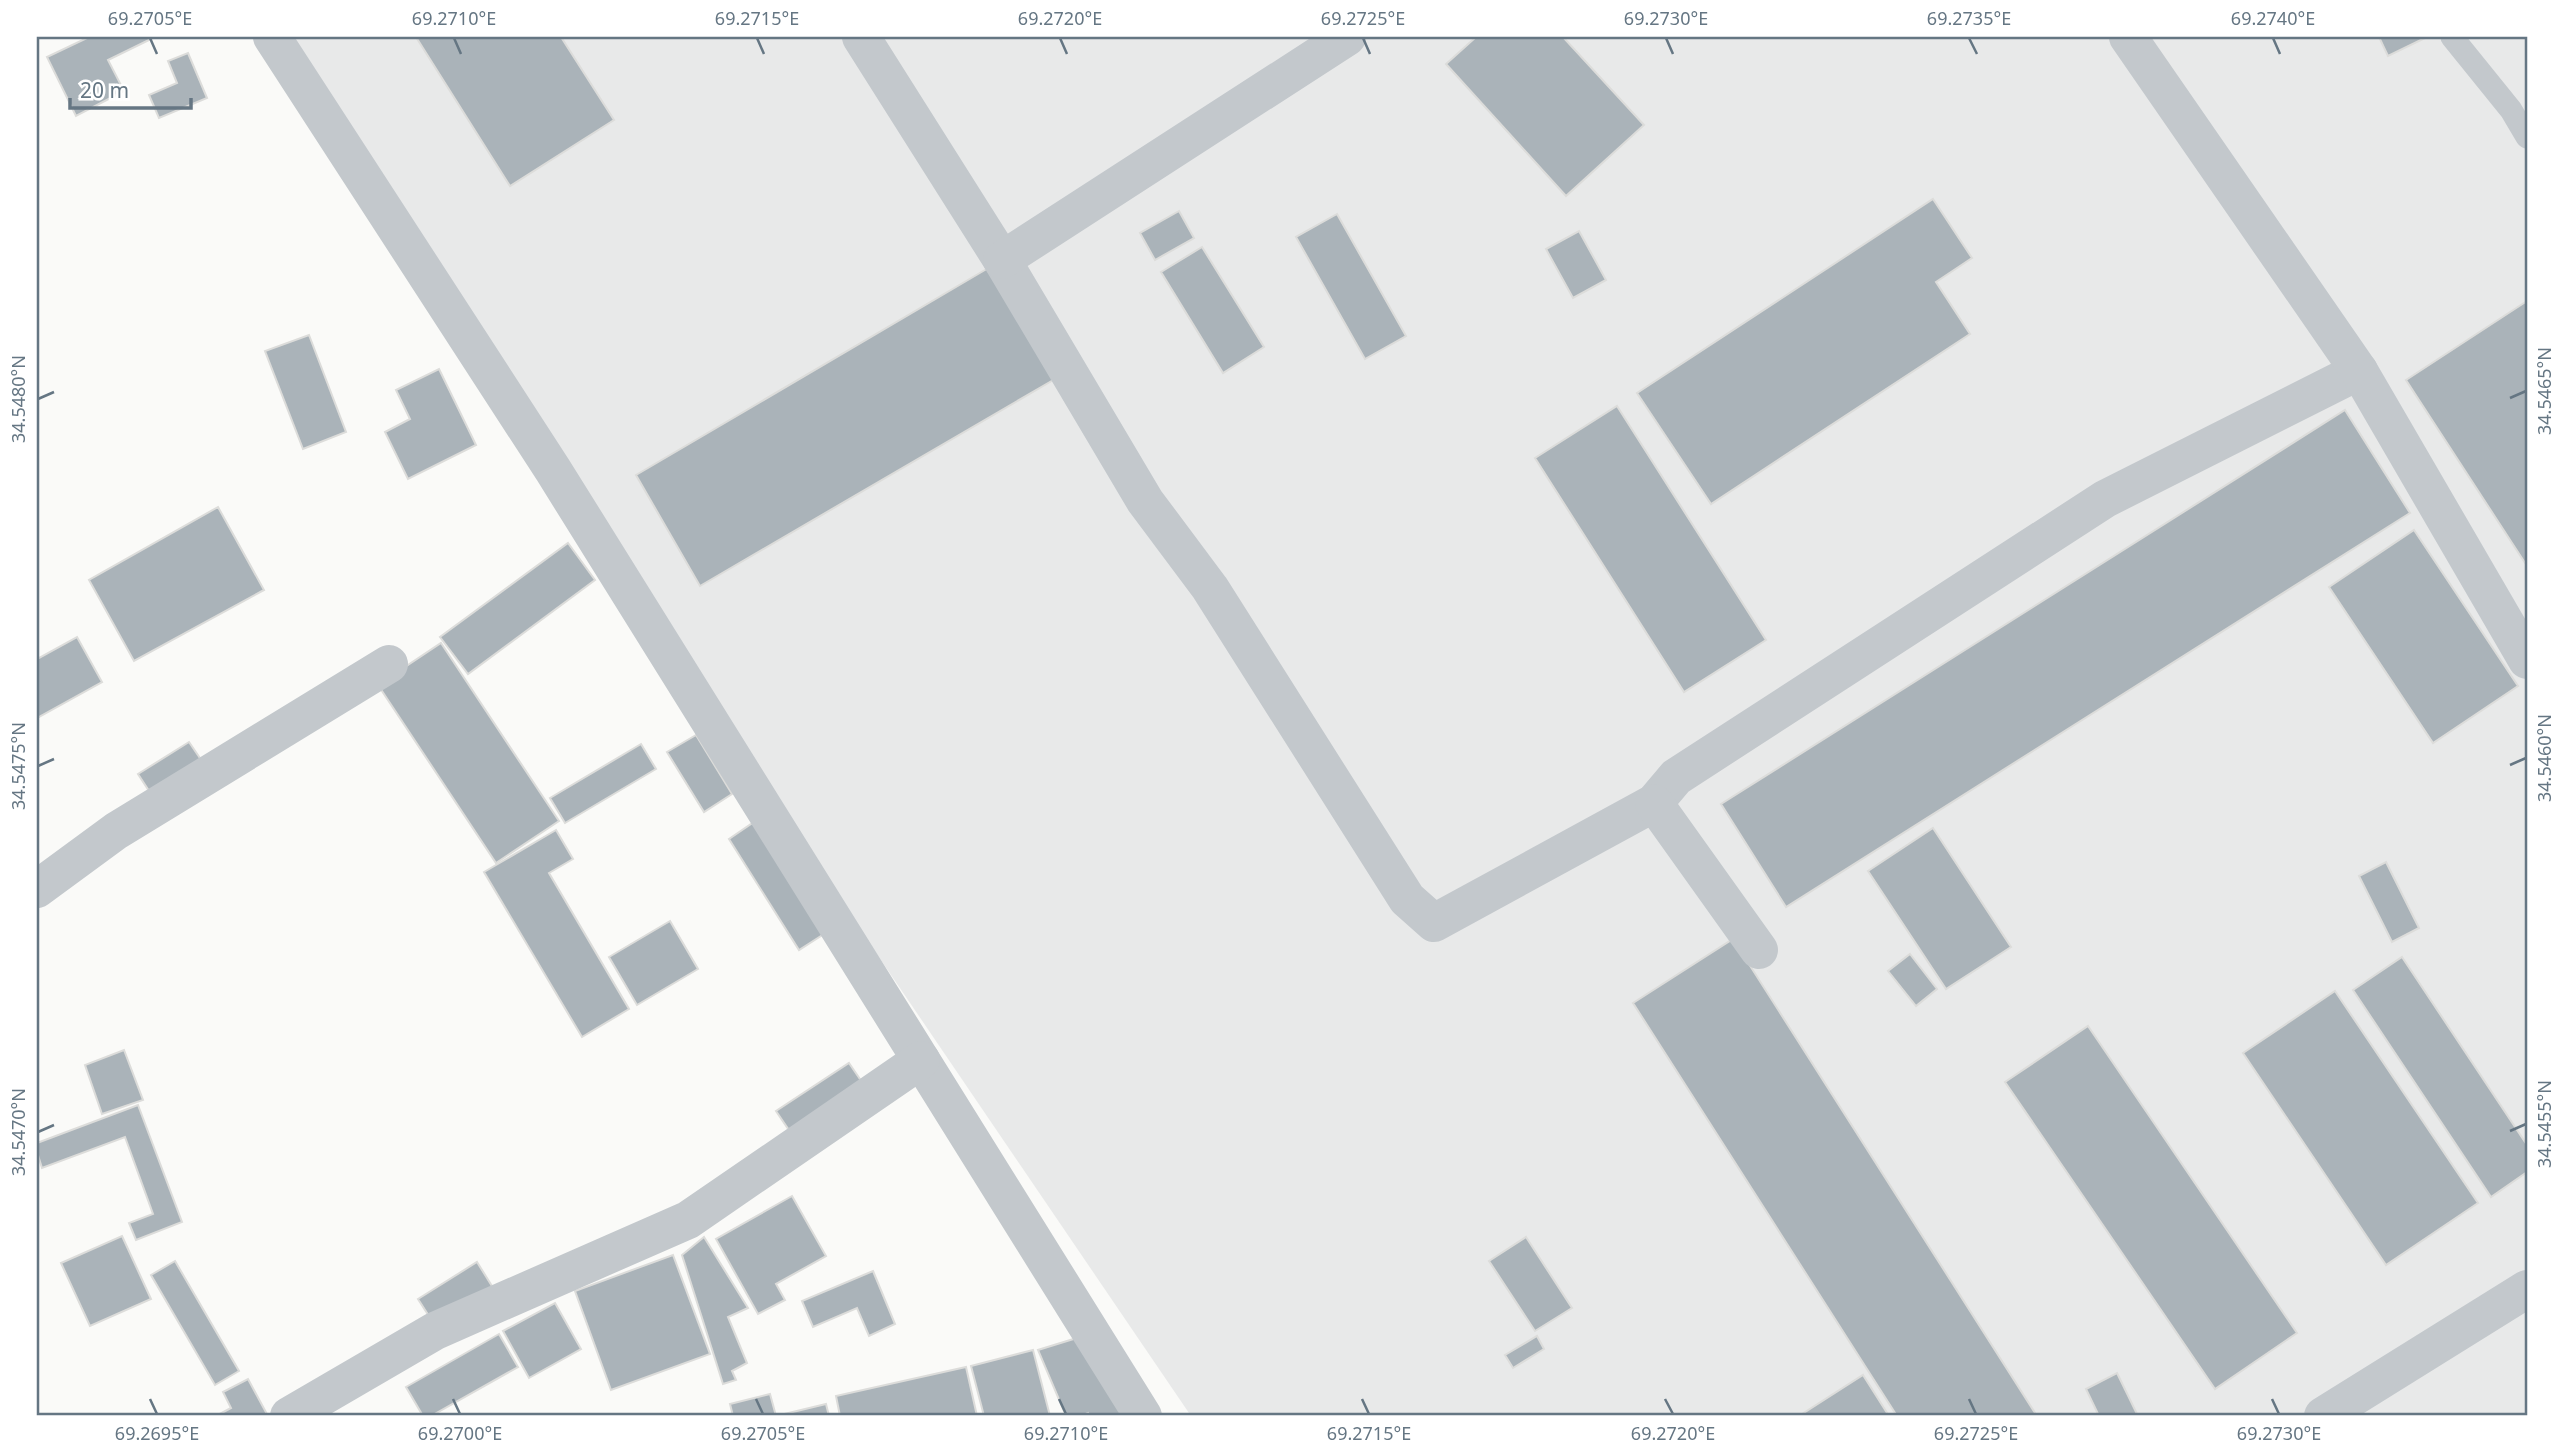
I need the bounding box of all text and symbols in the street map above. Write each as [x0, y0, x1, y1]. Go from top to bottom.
text: 69.2705°E [108, 6, 192, 30]
text: 69.2710°E [412, 6, 496, 30]
text: 69.2715°E [715, 6, 799, 30]
text: 69.2720°E [1018, 6, 1102, 30]
text: 69.2725°E [1321, 6, 1405, 30]
text: 69.2730°E [1624, 6, 1708, 30]
text: 69.2735°E [1927, 6, 2011, 30]
text: 69.2740°E [2231, 6, 2315, 30]
scale bar [70, 66, 191, 110]
text: 20 m [80, 76, 129, 104]
text: 34.5465°N [2532, 347, 2556, 435]
text: 34.5480°N [6, 355, 30, 443]
text: 34.5460°N [2532, 714, 2556, 802]
text: 34.5475°N [6, 722, 30, 810]
text: 34.5455°N [2532, 1080, 2556, 1168]
text: 34.5470°N [6, 1088, 30, 1176]
text: 69.2695°E [115, 1421, 199, 1445]
text: 69.2700°E [418, 1421, 502, 1445]
text: 69.2705°E [721, 1421, 805, 1445]
text: 69.2710°E [1024, 1421, 1108, 1445]
text: 69.2715°E [1327, 1421, 1411, 1445]
text: 69.2720°E [1631, 1421, 1715, 1445]
text: 69.2725°E [1934, 1421, 2018, 1445]
text: 69.2730°E [2237, 1421, 2321, 1445]

